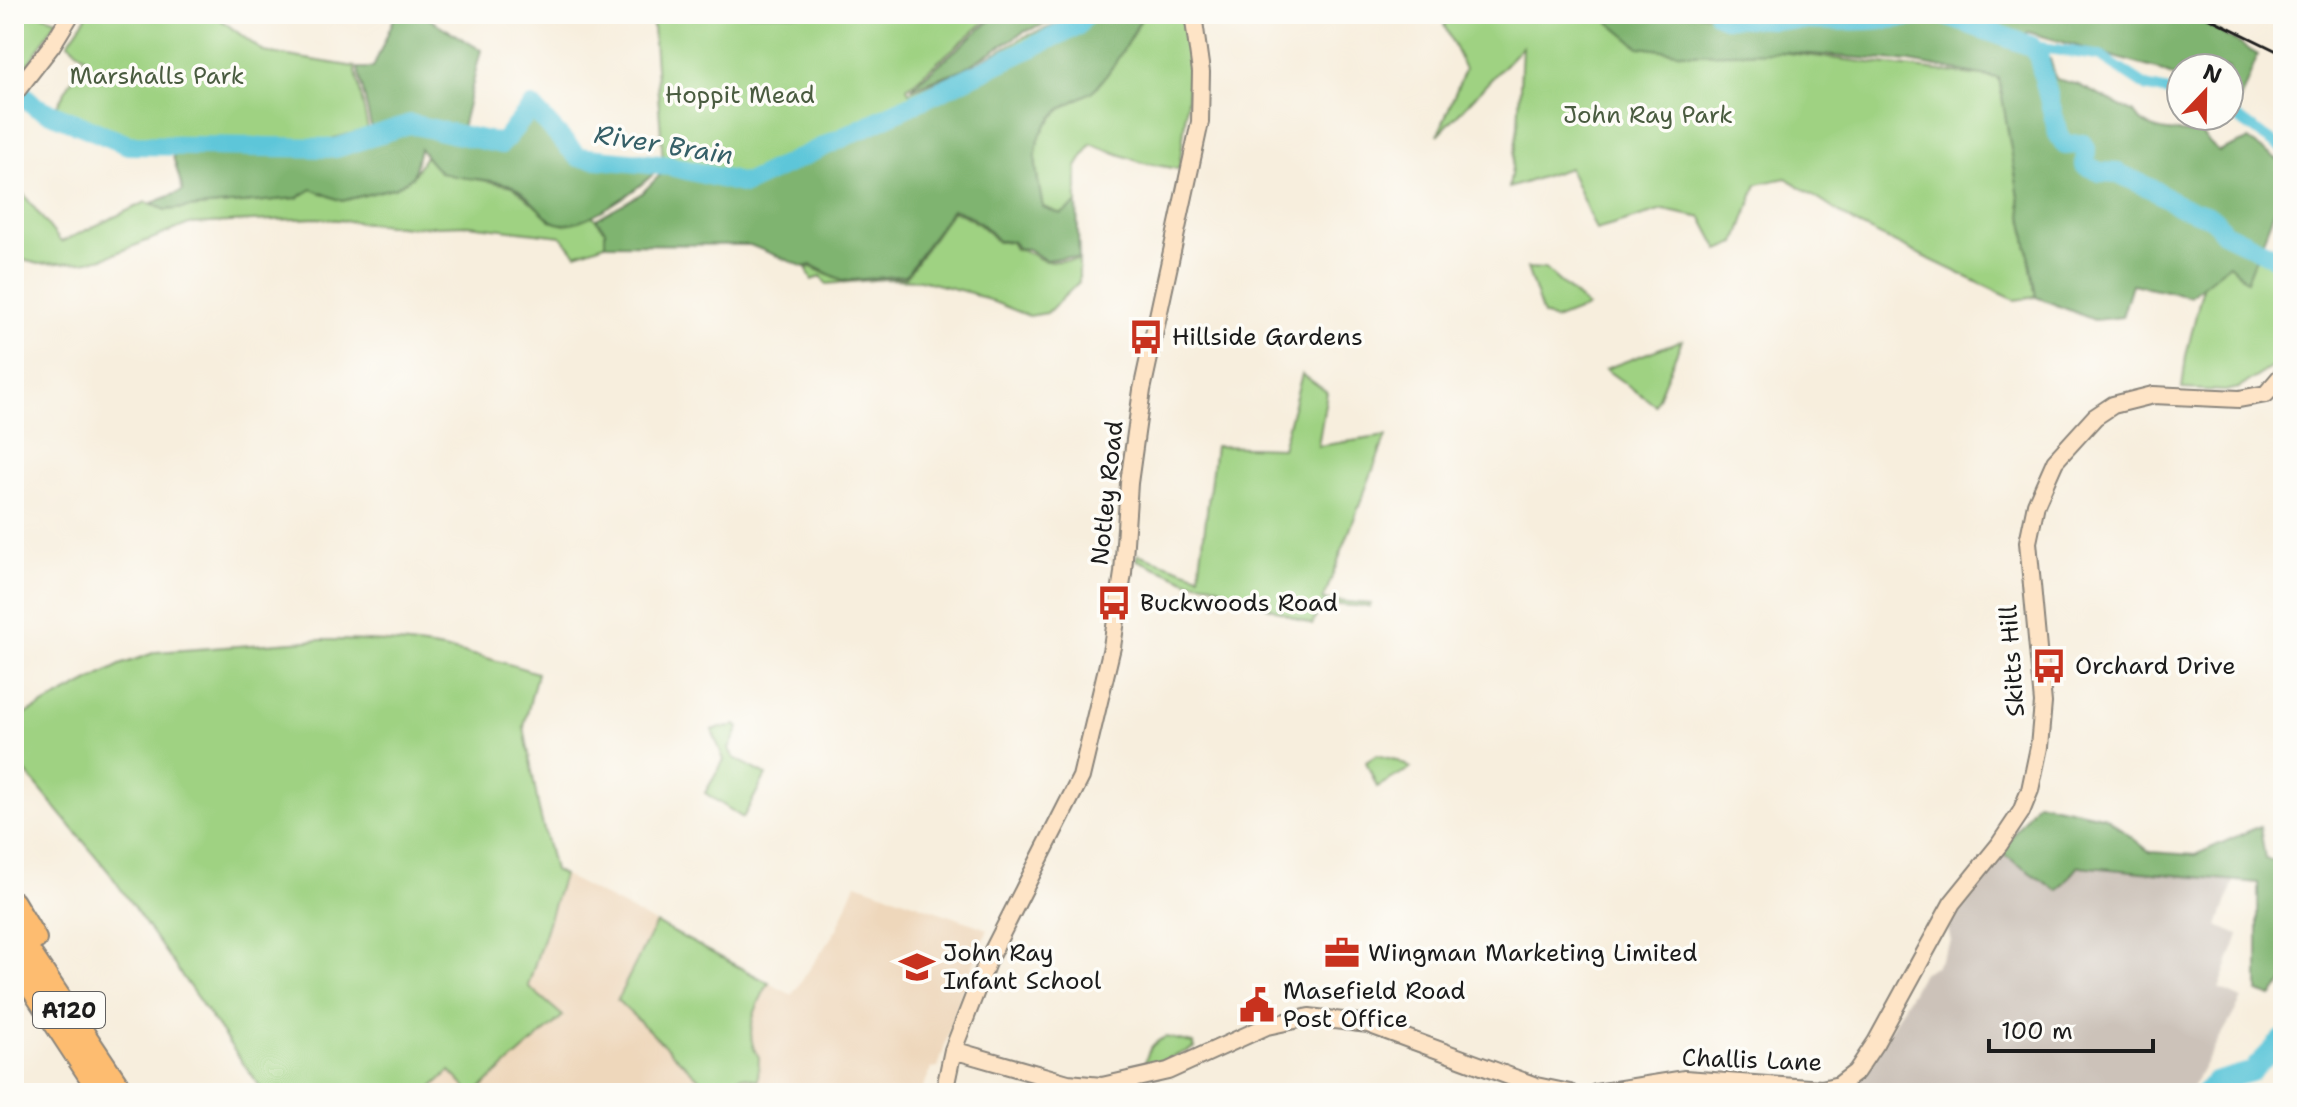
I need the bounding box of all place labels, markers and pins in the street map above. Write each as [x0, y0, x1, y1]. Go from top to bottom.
bus stop icon: Hillside Gardens [1127, 318, 1165, 356]
place label: Hillside Gardens [1172, 321, 1363, 353]
bus stop icon: Buckwoods Road [1095, 584, 1133, 622]
place label: Buckwoods Road [1140, 587, 1338, 619]
bus stop icon: Orchard Drive [2030, 647, 2068, 685]
place label: Orchard Drive [2075, 650, 2236, 682]
office icon: Wingman Marketing Limited [1323, 934, 1361, 972]
place label: John Ray Infant School [943, 937, 1102, 997]
place label: Wingman Marketing Limited [1368, 937, 1697, 969]
school or university icon: John Ray Infant School [898, 948, 936, 986]
place label: Masefield Road Post Office [1283, 975, 1465, 1035]
public building icon: Masefield Road Post Office [1238, 986, 1276, 1024]

